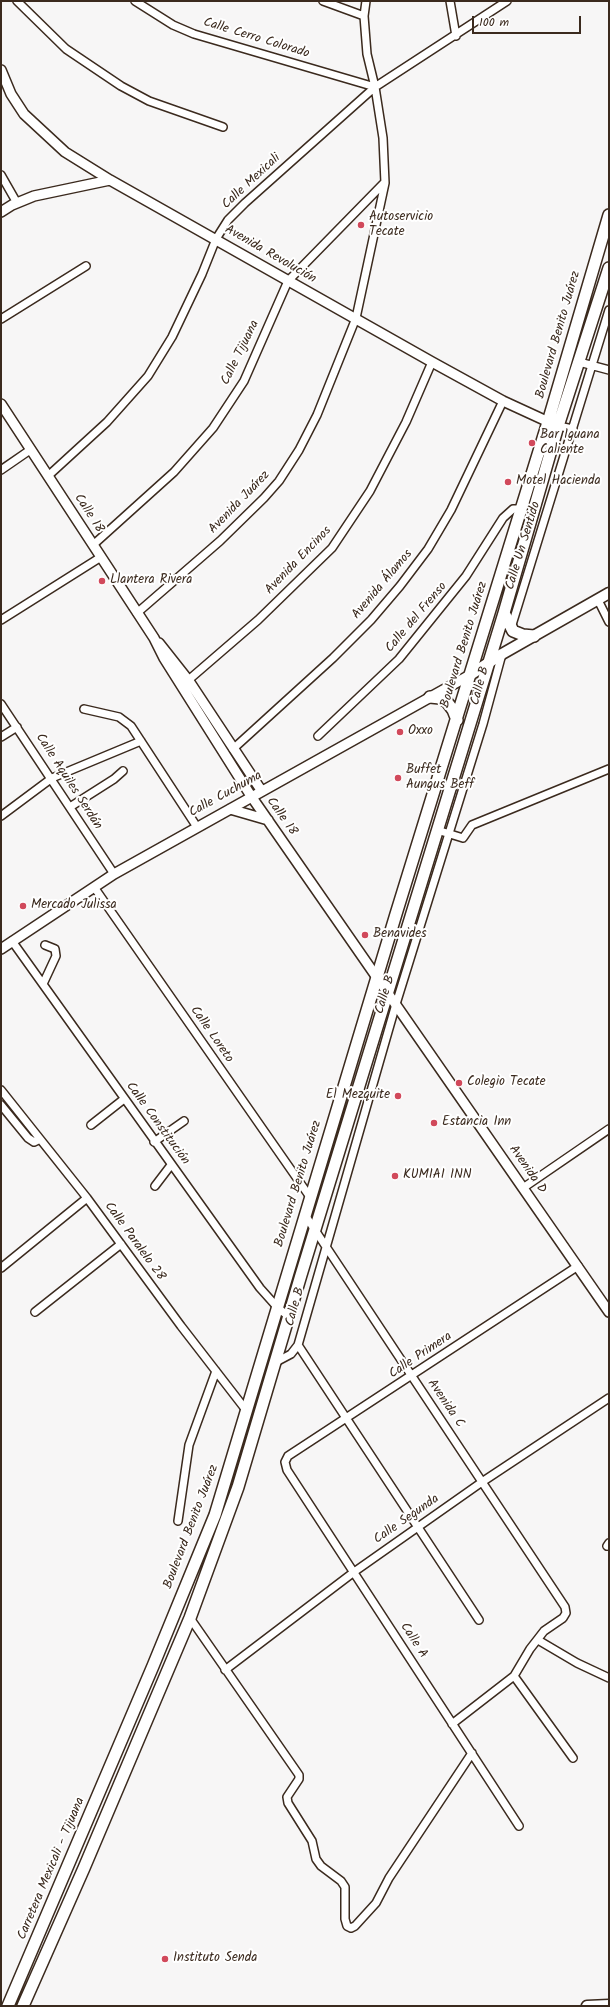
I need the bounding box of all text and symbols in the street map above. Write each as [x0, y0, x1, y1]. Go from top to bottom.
scale bar [474, 8, 583, 34]
text: 100 m [479, 13, 509, 32]
street label: Calle Cerro Colorado [201, 15, 311, 63]
street label: Calle Mexicali [220, 151, 284, 213]
place label: Autoservicio Tecate [369, 210, 433, 241]
marker: Autoservicio Tecate [356, 220, 366, 230]
street label: Avenida Revolución [222, 222, 318, 288]
street label: Boulevard Benito Juárez [533, 270, 585, 400]
street label: Calle Tijuana [219, 318, 263, 388]
place label: Bar Iguana Caliente [540, 428, 599, 459]
marker: Bar Iguana Caliente [527, 438, 537, 448]
street label: Avenida Juárez [206, 468, 274, 538]
place label: Motel Hacienda [516, 474, 600, 490]
marker: Motel Hacienda [503, 477, 513, 487]
street label: Calle 18 [70, 492, 106, 536]
street label: Calle Un Sentido [503, 500, 545, 592]
street label: Avenida Encinos [263, 524, 335, 598]
street label: Avenida Álamos [349, 547, 417, 623]
place label: Llantera Rivera [110, 573, 192, 589]
marker: Llantera Rivera [97, 576, 107, 586]
street label: Calle del Frenso [383, 580, 451, 656]
street label: Boulevard Benito Juárez [438, 580, 492, 710]
street label: Calle B [468, 665, 494, 707]
place label: Oxxo [408, 724, 433, 740]
marker: Oxxo [395, 727, 405, 737]
street label: Calle Aquiles Serdán [31, 731, 105, 833]
place label: Buffet Aungus Beff [406, 763, 474, 794]
street label: Calle Cuchuma [187, 769, 265, 821]
marker: Buffet Aungus Beff [393, 773, 403, 783]
street label: Calle 18 [262, 795, 300, 839]
place label: Mercado Julissa [31, 898, 117, 914]
marker: Mercado Julissa [18, 901, 28, 911]
place label: Benavides [373, 927, 427, 943]
marker: Benavides [360, 930, 370, 940]
street label: Calle B [373, 974, 399, 1016]
street label: Calle Loreto [186, 1004, 236, 1066]
place label: Colegio Tecate [467, 1075, 546, 1091]
marker: Colegio Tecate [454, 1078, 464, 1088]
street label: Calle Constitución [122, 1080, 192, 1168]
place label: El Mezquite [326, 1088, 390, 1104]
marker: El Mezquite [393, 1091, 403, 1101]
place label: Estancia Inn [442, 1115, 511, 1131]
marker: Estancia Inn [429, 1118, 439, 1128]
street label: Boulevard Benito Juárez [272, 1119, 326, 1249]
street label: Avenida D [505, 1143, 549, 1197]
place label: KUMIAI INN [403, 1168, 472, 1184]
marker: KUMIAI INN [390, 1171, 400, 1181]
street label: Calle Paralelo 28 [100, 1200, 168, 1284]
street label: Calle B [283, 1286, 309, 1328]
street label: Calle Primera [387, 1329, 455, 1383]
street label: Avenida C [423, 1377, 467, 1431]
street label: Boulevard Benito Juárez [161, 1463, 223, 1591]
street label: Calle Segunda [371, 1492, 443, 1548]
street label: Calle A [396, 1620, 430, 1662]
street label: Carretera Mexicali - Tijuana [15, 1796, 89, 1942]
place label: Instituto Senda [173, 1951, 257, 1967]
marker: Instituto Senda [160, 1954, 170, 1964]

